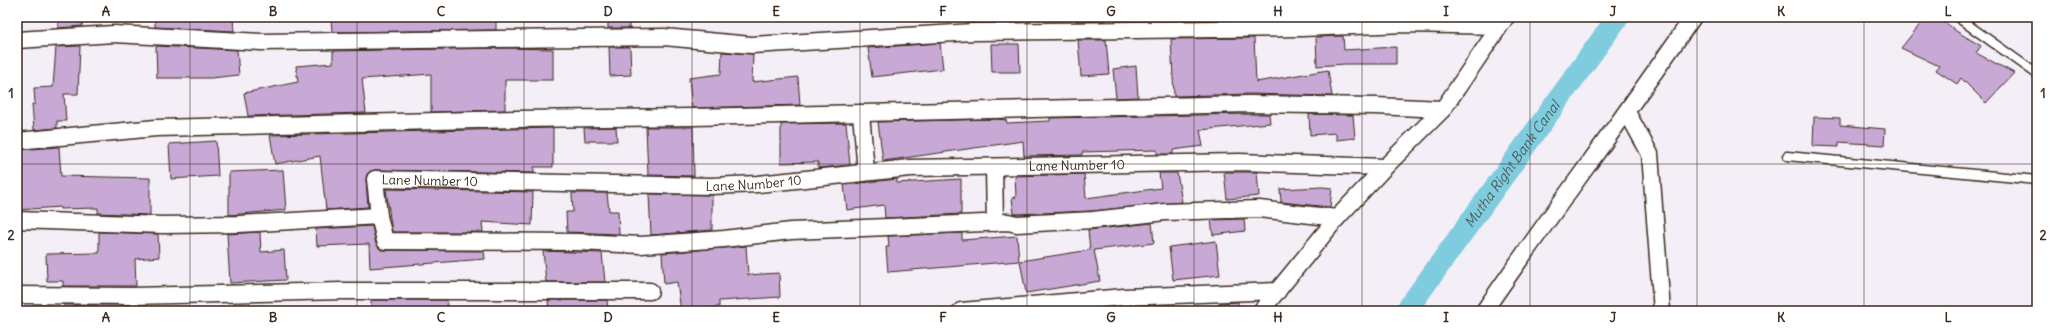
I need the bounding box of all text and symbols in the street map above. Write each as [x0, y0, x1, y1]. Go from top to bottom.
text: A [102, 3, 111, 20]
text: B [269, 3, 278, 20]
text: C [437, 3, 446, 20]
text: D [603, 3, 613, 20]
text: E [772, 3, 780, 20]
text: F [939, 3, 947, 20]
text: G [1106, 3, 1116, 20]
text: H [1273, 3, 1283, 20]
text: I [1443, 3, 1449, 20]
text: J [1610, 3, 1617, 20]
text: K [1777, 3, 1786, 20]
text: L [1944, 3, 1952, 20]
text: 1 [8, 85, 14, 102]
text: 1 [2040, 85, 2046, 102]
water label: Mutha Right Bank Canal [1460, 96, 1565, 231]
street label: Lane Number 10 [1028, 156, 1125, 174]
street label: Lane Number 10 [381, 171, 478, 190]
street label: Lane Number 10 [705, 171, 802, 195]
text: 2 [7, 227, 15, 244]
text: 2 [2039, 227, 2047, 244]
text: A [102, 309, 111, 326]
text: B [269, 309, 278, 326]
text: C [437, 309, 446, 326]
text: D [603, 309, 613, 326]
text: E [772, 309, 780, 326]
text: F [939, 309, 947, 326]
text: G [1106, 309, 1116, 326]
text: H [1273, 309, 1283, 326]
text: I [1443, 309, 1449, 326]
text: J [1610, 309, 1617, 326]
text: K [1777, 309, 1786, 326]
text: L [1944, 309, 1952, 326]

